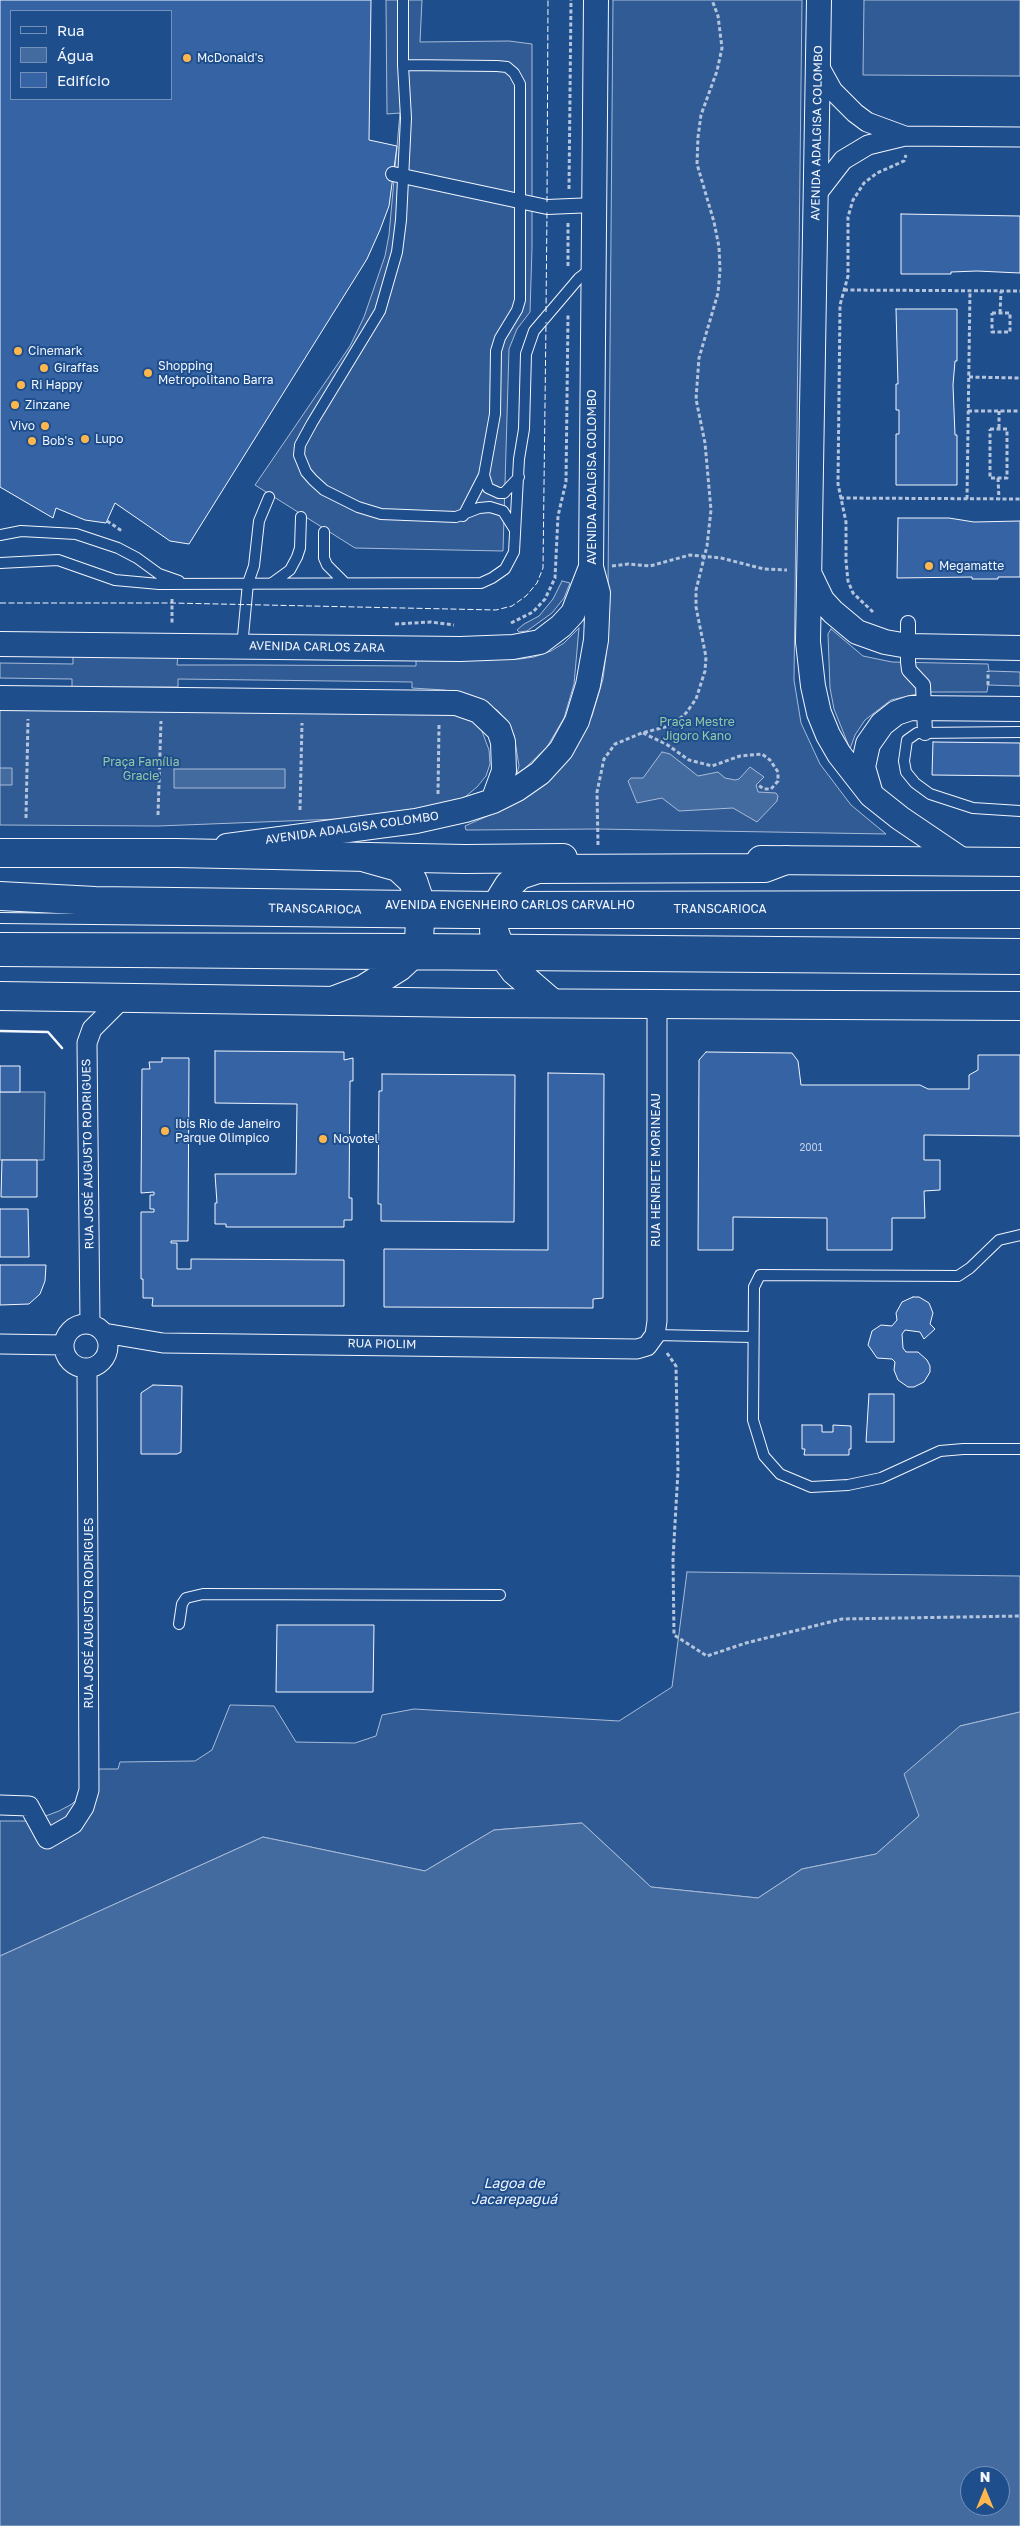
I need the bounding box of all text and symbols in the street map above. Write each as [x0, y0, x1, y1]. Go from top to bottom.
legend [10, 10, 172, 100]
text: Rua [57, 21, 84, 39]
street label: AVENIDA ADALGISA COLOMBO [808, 45, 826, 221]
text: Água [57, 46, 94, 64]
place label: McDonald's [197, 51, 264, 65]
marker: McDonald's [181, 52, 193, 64]
text: Edifício [57, 71, 110, 89]
place label: Cinemark [28, 344, 83, 358]
marker: Cinemark [12, 345, 24, 357]
place label: Shopping Metropolitano Barra [158, 359, 273, 387]
place label: Giraffas [54, 361, 99, 375]
marker: Giraffas [38, 362, 50, 374]
marker: Shopping Metropolitano Barra [142, 367, 154, 379]
place label: Ri Happy [31, 378, 83, 392]
marker: Ri Happy [15, 379, 27, 391]
street label: AVENIDA ADALGISA COLOMBO [585, 389, 599, 565]
place label: Zinzane [25, 398, 70, 412]
marker: Zinzane [9, 399, 21, 411]
place label: Vivo [10, 419, 35, 433]
marker: Vivo [39, 420, 51, 432]
place label: Lupo [95, 432, 123, 446]
marker: Lupo [79, 433, 91, 445]
place label: Bob's [42, 434, 73, 448]
marker: Bob's [26, 435, 38, 447]
place label: Megamatte [939, 559, 1004, 573]
marker: Megamatte [923, 560, 935, 572]
street label: AVENIDA CARLOS ZARA [249, 639, 385, 655]
park label: Praça Mestre Jigoro Kano [659, 715, 735, 743]
park label: Praça Família Gracie [102, 755, 180, 783]
street label: AVENIDA ADALGISA COLOMBO [264, 809, 440, 847]
street label: AVENIDA ENGENHEIRO CARLOS CARVALHO [385, 898, 635, 912]
street label: TRANSCARIOCA [268, 901, 362, 917]
street label: TRANSCARIOCA [673, 902, 767, 916]
street label: RUA JOSÉ AUGUSTO RODRIGUES [79, 1058, 97, 1250]
street label: RUA HENRIETE MORINEAU [649, 1093, 663, 1247]
place label: Ibis Rio de Janeiro Parque Olimpico [175, 1117, 280, 1145]
marker: Ibis Rio de Janeiro Parque Olimpico [159, 1125, 171, 1137]
place label: Novotel [333, 1132, 378, 1146]
marker: Novotel [317, 1133, 329, 1145]
house number: 2001 [799, 1142, 823, 1154]
street label: RUA PIOLIM [347, 1336, 417, 1352]
street label: RUA JOSÉ AUGUSTO RODRIGUES [82, 1518, 96, 1708]
water label: Lagoa de Jacarepaguá [471, 2176, 557, 2208]
north arrow [960, 2466, 1010, 2516]
text: N [980, 2468, 990, 2485]

